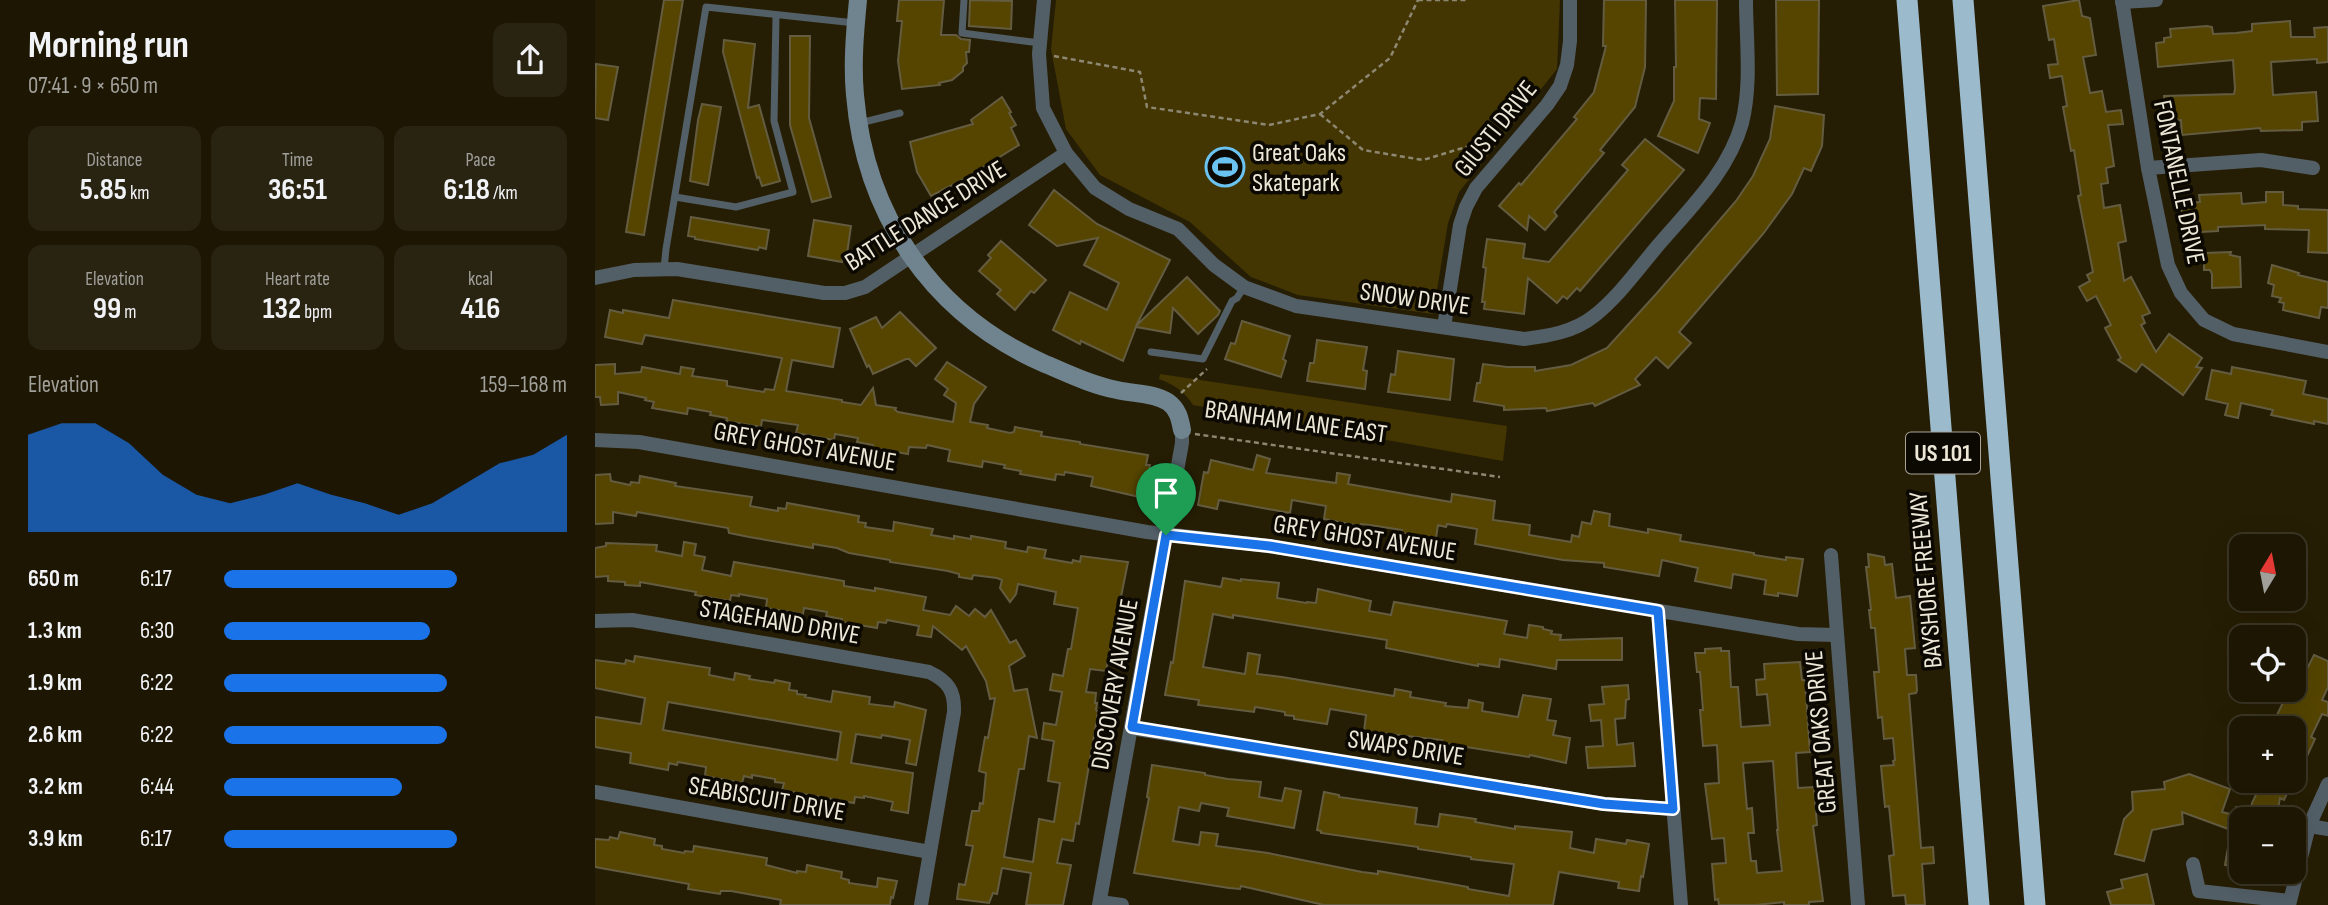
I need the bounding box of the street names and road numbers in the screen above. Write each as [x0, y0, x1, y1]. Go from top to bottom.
street label: GIUSTI DRIVE [1448, 75, 1544, 183]
street label: FONTANELLE DRIVE [2146, 97, 2211, 267]
street label: BATTLE DANCE DRIVE [840, 154, 1012, 278]
street label: SNOW DRIVE [1358, 276, 1472, 323]
street label: BRANHAM LANE EAST [1203, 394, 1389, 451]
street label: GREY GHOST AVENUE [711, 416, 898, 479]
road number: US 101 [1906, 432, 1980, 474]
street label: BAYSHORE FREEWAY [1903, 490, 1950, 669]
street label: GREY GHOST AVENUE [1271, 509, 1458, 568]
street label: STAGEHAND DRIVE [697, 593, 862, 652]
street label: DISCOVERY AVENUE [1085, 596, 1146, 772]
street label: GREAT OAKS DRIVE [1799, 649, 1844, 815]
street label: SWAPS DRIVE [1345, 724, 1466, 773]
street label: SEABISCUIT DRIVE [686, 770, 848, 829]

